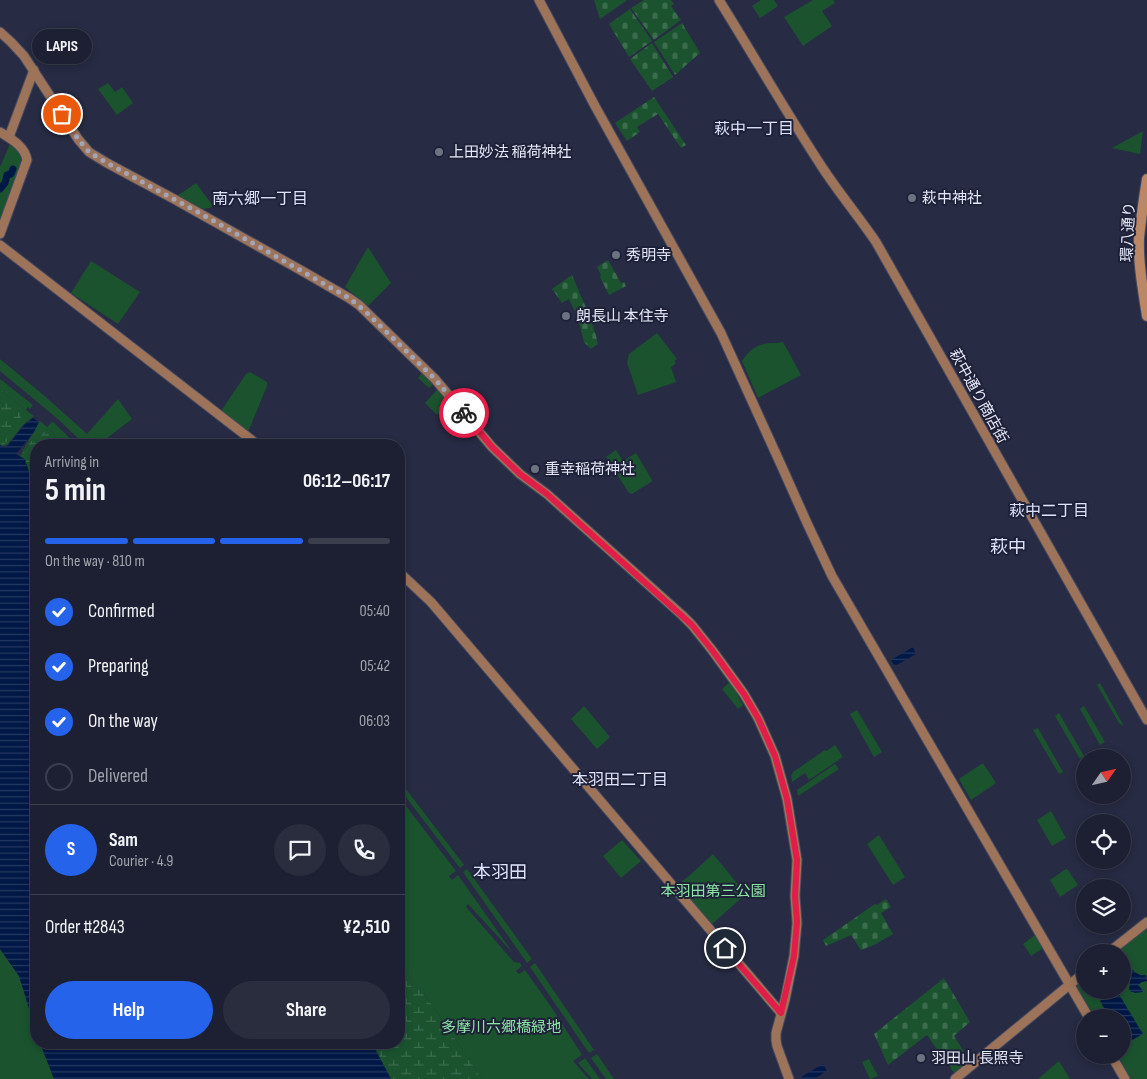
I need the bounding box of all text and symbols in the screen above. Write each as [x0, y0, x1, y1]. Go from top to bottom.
callout: LAPIS [32, 29, 92, 64]
text: LAPIS [46, 37, 78, 56]
pin [41, 93, 83, 135]
icon: bag [48, 100, 76, 128]
district label: 萩中一丁目 [714, 120, 794, 139]
place label: 上田妙法 稲荷神社 [449, 143, 571, 162]
marker: 上田妙法 稲荷神社 [433, 146, 445, 158]
place label: 萩中神社 [922, 189, 982, 208]
district label: 南六郷一丁目 [212, 190, 308, 209]
marker: 萩中神社 [906, 192, 918, 204]
street label: 環八通り [1117, 202, 1140, 262]
place label: 秀明寺 [626, 246, 671, 265]
marker: 秀明寺 [610, 249, 622, 261]
place label: 朗長山 本住寺 [576, 307, 668, 326]
marker: 朗長山 本住寺 [560, 310, 572, 322]
street label: 萩中通り商店街 [945, 346, 1012, 447]
courier [439, 388, 489, 438]
icon: bike [450, 399, 478, 427]
text: Arriving in [45, 453, 99, 472]
place label: 重幸稲荷神社 [545, 460, 635, 479]
marker: 重幸稲荷神社 [529, 463, 541, 475]
text: 06:12–06:17 [303, 470, 390, 493]
text: 5 min [45, 471, 106, 510]
district label: 萩中二丁目 [1009, 502, 1089, 521]
district label: 萩中 [990, 537, 1026, 558]
text: On the way · 810 m [45, 552, 145, 571]
icon: check [45, 598, 73, 626]
text: Confirmed [88, 600, 155, 623]
text: 05:40 [360, 602, 390, 621]
icon: check [45, 653, 73, 681]
text: Preparing [88, 655, 149, 678]
text: 05:42 [360, 657, 390, 676]
icon: check [45, 708, 73, 736]
text: On the way [88, 710, 158, 733]
text: 06:03 [359, 712, 390, 731]
north arrow [1076, 749, 1131, 804]
map controls [1076, 749, 1131, 1064]
text: Delivered [88, 765, 148, 788]
district label: 本羽田二丁目 [572, 771, 668, 790]
button: locate [1076, 814, 1131, 869]
button: chat [274, 824, 326, 876]
button: phone [338, 824, 390, 876]
text: Sam [109, 829, 138, 852]
text: S [67, 838, 75, 861]
text: Courier · 4.9 [109, 852, 173, 871]
district label: 本羽田 [473, 862, 527, 883]
button: layers [1076, 879, 1131, 934]
park label: 本羽田第三公園 [660, 882, 766, 901]
text: Order #2843 [45, 916, 125, 939]
text: ¥2,510 [343, 916, 390, 939]
pin [704, 927, 746, 969]
icon: home [711, 934, 739, 962]
button: + [1076, 944, 1131, 999]
button: Help [45, 981, 213, 1039]
button: Share [223, 981, 390, 1039]
button: − [1076, 1009, 1131, 1064]
park label: 多摩川六郷橋緑地 [441, 1018, 561, 1037]
place label: 羽田山 長照寺 [931, 1049, 1023, 1068]
marker: 羽田山 長照寺 [915, 1052, 927, 1064]

